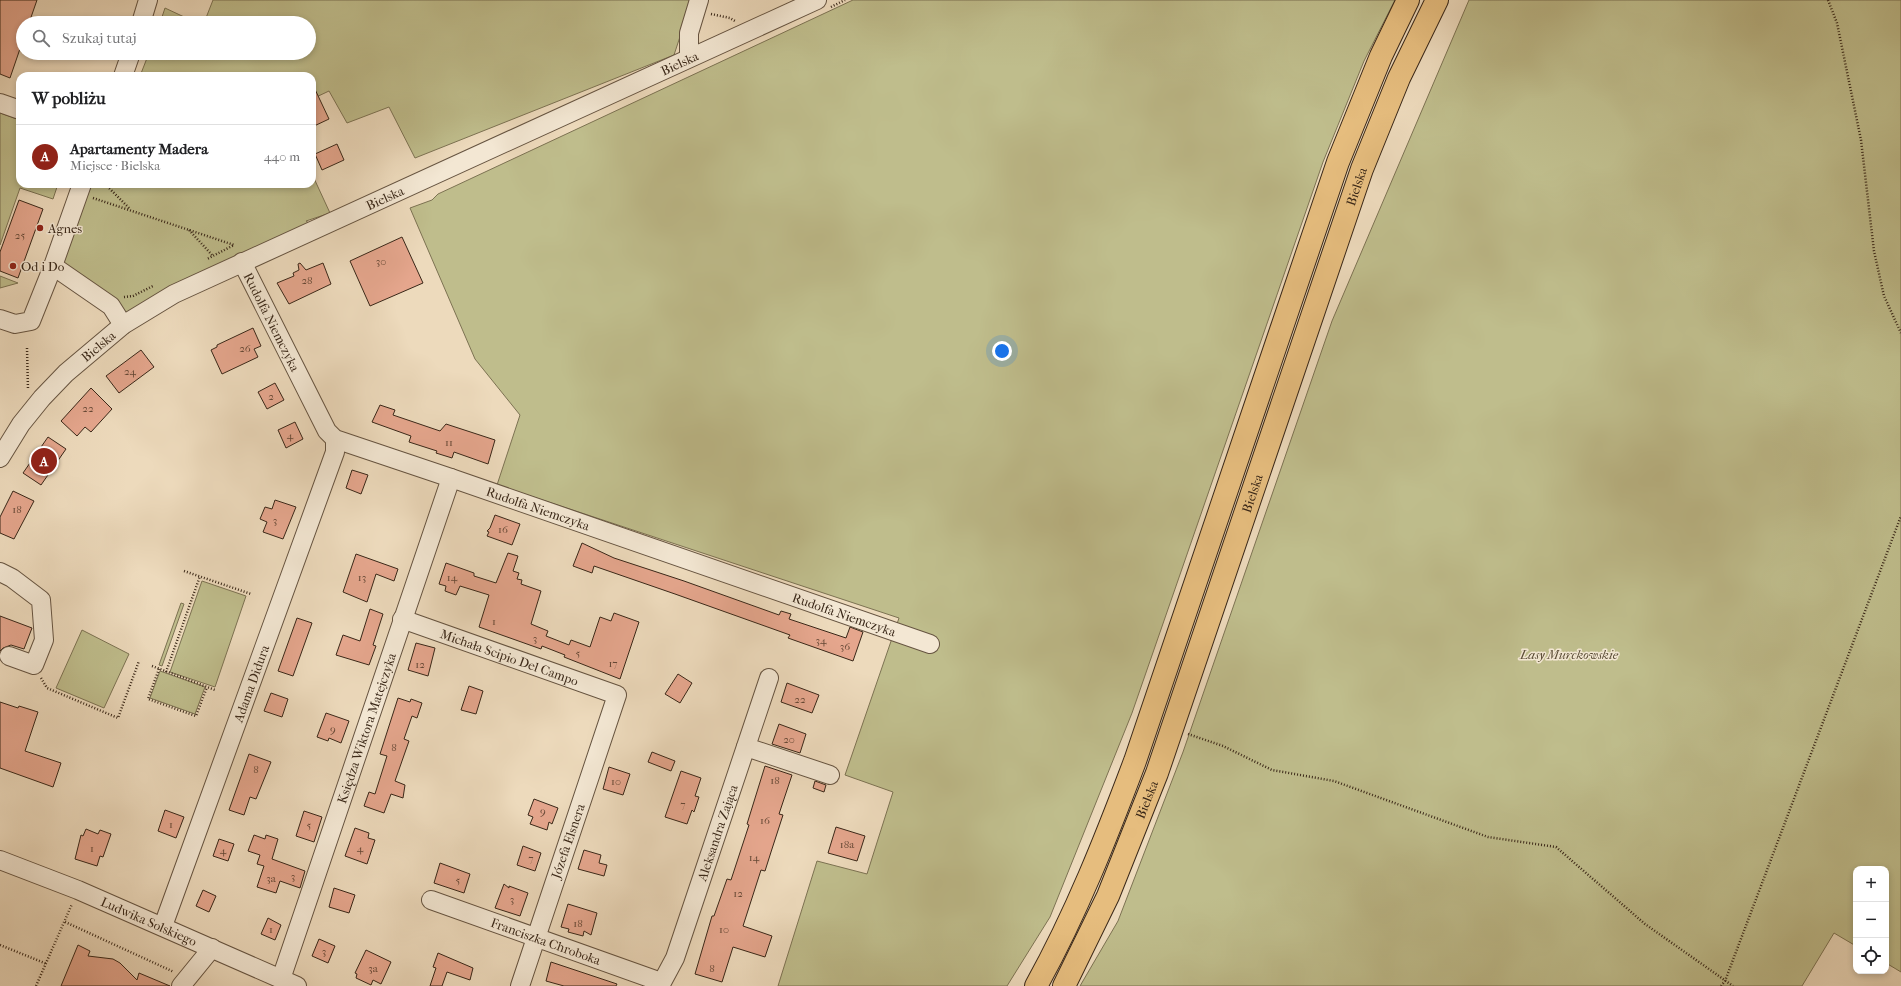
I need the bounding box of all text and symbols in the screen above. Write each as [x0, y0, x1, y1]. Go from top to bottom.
search box [16, 16, 316, 60]
icon: search [30, 27, 52, 49]
text: Szukaj tutaj [62, 29, 136, 47]
street label: Bielska [658, 47, 701, 78]
text: W pobliżu [32, 88, 106, 108]
text: Apartamenty Madera [70, 140, 208, 158]
text: A [41, 149, 49, 164]
text: 440 m [264, 149, 300, 164]
text: Miejsce · Bielska [70, 158, 160, 173]
street label: Bielska [1343, 164, 1370, 208]
street label: Bielska [364, 182, 407, 213]
place label: Agnes [47, 221, 82, 236]
marker: Agnes [35, 223, 45, 233]
house number: 25 [15, 229, 25, 242]
house number: 30 [376, 255, 386, 268]
place label: Od i Do [21, 259, 65, 274]
marker: Od i Do [8, 261, 18, 271]
street label: Rudolfa Niemczyka [241, 270, 304, 375]
house number: 28 [301, 274, 313, 287]
street label: Bielska [78, 327, 119, 364]
your location [992, 341, 1012, 361]
house number: 26 [239, 342, 251, 355]
house number: 24 [124, 365, 137, 378]
house number: 2 [268, 390, 274, 403]
house number: 22 [82, 402, 94, 415]
house number: 4 [287, 429, 294, 442]
house number: 11 [445, 436, 453, 449]
pin: A [31, 446, 57, 476]
street label: Bielska [1238, 471, 1266, 514]
street label: Rudolfa Niemczyka [484, 483, 593, 533]
house number: 18 [12, 503, 22, 516]
house number: 3 [273, 514, 277, 527]
house number: 16 [498, 523, 508, 536]
house number: 13 [358, 571, 366, 584]
house number: 14 [447, 571, 458, 584]
street label: Rudolfa Niemczyka [790, 589, 899, 639]
house number: 1 [492, 615, 496, 628]
street label: Michała Scipio Del Campo [438, 626, 581, 688]
house number: 3 [533, 632, 537, 645]
house number: 34 [815, 634, 827, 647]
house number: 36 [840, 640, 850, 653]
street label: Adama Didura [230, 642, 272, 725]
house number: 5 [576, 647, 581, 660]
park label: Lasy Murckowskie [1519, 647, 1619, 662]
street label: Księdza Wiktora Matejczyka [334, 650, 399, 805]
house number: 17 [608, 657, 618, 670]
house number: 12 [415, 658, 425, 671]
house number: 22 [794, 693, 806, 706]
house number: 9 [330, 723, 336, 736]
house number: 20 [783, 733, 795, 746]
house number: 8 [391, 741, 397, 754]
house number: 8 [253, 763, 259, 776]
house number: 18 [770, 774, 780, 787]
house number: 10 [611, 775, 621, 788]
street label: Bielska [1132, 777, 1161, 821]
street label: Aleksandra Zająca [694, 782, 741, 884]
house number: 7 [680, 798, 686, 811]
street label: Józefa Elsnera [548, 801, 588, 881]
house number: 9 [540, 805, 546, 818]
house number: 16 [760, 814, 770, 827]
house number: 1 [169, 818, 173, 831]
house number: 5 [307, 819, 312, 832]
house number: 18a [840, 838, 855, 851]
house number: 1 [90, 842, 94, 855]
house number: 4 [357, 842, 364, 855]
house number: 4 [220, 844, 227, 857]
house number: 14 [749, 851, 760, 864]
house number: 7 [528, 852, 534, 865]
map controls [1853, 866, 1889, 974]
button: + [1853, 866, 1889, 902]
house number: 3 [291, 870, 295, 883]
house number: 3a [266, 872, 277, 885]
house number: 5 [456, 874, 461, 887]
house number: 12 [733, 887, 743, 900]
house number: 3 [510, 893, 514, 906]
street label: Ludwika Solskiego [99, 894, 200, 949]
button: − [1853, 902, 1889, 938]
street label: Franciszka Chroboka [489, 914, 604, 968]
house number: 18 [573, 917, 583, 930]
house number: 1 [269, 923, 273, 936]
house number: 10 [719, 923, 729, 936]
button: locate [1853, 938, 1889, 974]
house number: 3 [322, 945, 326, 958]
house number: 3a [368, 962, 379, 975]
house number: 8 [709, 962, 715, 975]

